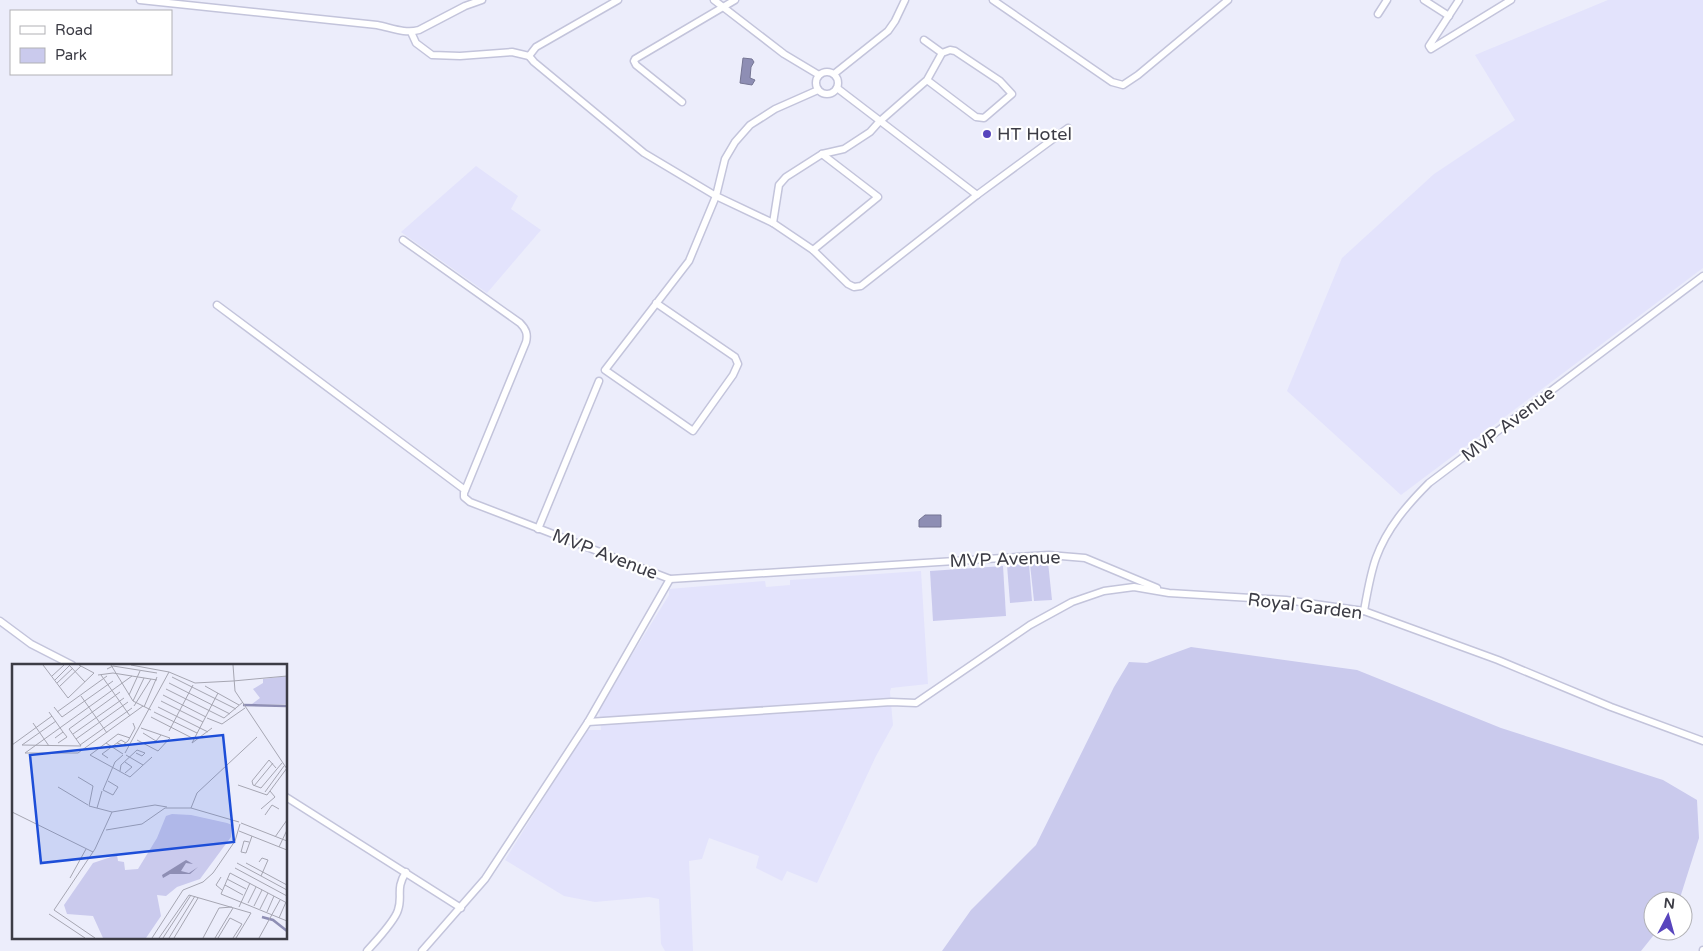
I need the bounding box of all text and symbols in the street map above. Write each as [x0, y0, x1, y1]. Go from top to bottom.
legend [10, 10, 172, 75]
text: Road [55, 21, 93, 39]
text: Park [55, 46, 87, 64]
place label: HT Hotel [997, 123, 1072, 145]
marker: HT Hotel [981, 128, 993, 140]
street label: MVP Avenue [1457, 382, 1559, 466]
street label: MVP Avenue [549, 524, 661, 584]
street label: MVP Avenue [949, 546, 1061, 572]
street label: Royal Garden [1246, 588, 1364, 624]
inset map [12, 664, 288, 938]
north arrow [1643, 891, 1693, 941]
text: N [1663, 895, 1676, 913]

